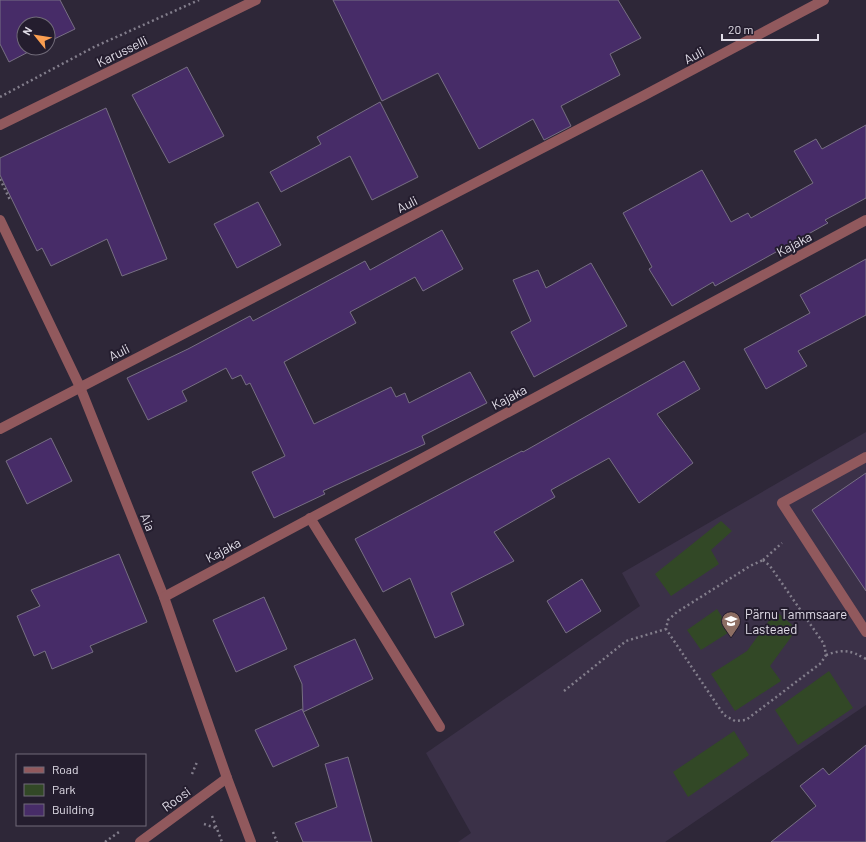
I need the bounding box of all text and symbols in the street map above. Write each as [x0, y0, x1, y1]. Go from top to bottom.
north arrow [16, 16, 56, 56]
scale bar [722, 16, 818, 42]
text: 20 m [728, 22, 754, 36]
text: N [19, 24, 34, 37]
street label: Karusselli [94, 32, 150, 70]
street label: Auli [681, 43, 707, 67]
street label: Auli [394, 192, 420, 216]
street label: Kajaka [774, 228, 814, 260]
street label: Auli [106, 340, 132, 364]
street label: Kajaka [489, 381, 529, 413]
street label: Aia [137, 511, 159, 533]
street label: Kajaka [203, 534, 243, 566]
place label: Pärnu Tammsaare Lasteaed [745, 606, 847, 637]
school or university icon: Pärnu Tammsaare Lasteaed [720, 610, 742, 638]
legend [16, 754, 146, 826]
text: Road [52, 762, 79, 776]
text: Park [52, 782, 76, 796]
street label: Roosi [158, 783, 194, 815]
text: Building [52, 802, 94, 816]

